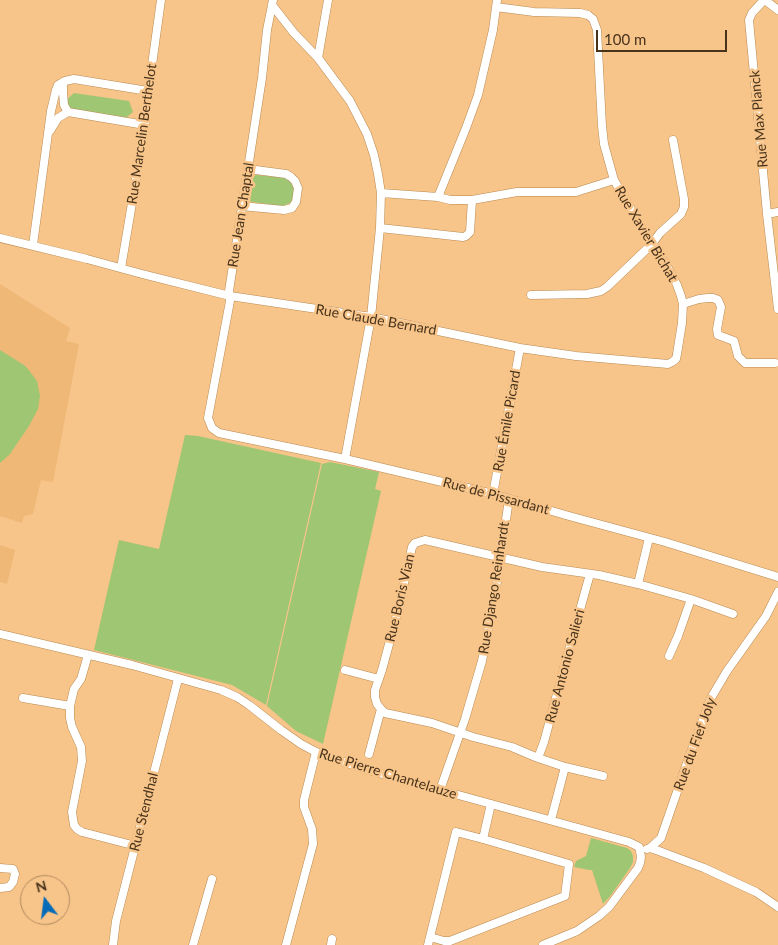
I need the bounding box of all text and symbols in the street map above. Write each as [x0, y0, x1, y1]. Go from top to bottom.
scale bar [598, 20, 729, 52]
text: 100 m [604, 30, 646, 48]
street label: Rue Marcelin Berthelot [124, 63, 160, 205]
street label: Rue Max Planck [746, 70, 772, 168]
street label: Rue Jean Chaptal [224, 161, 258, 269]
street label: Rue Xavier Bichat [611, 183, 681, 285]
street label: Rue Claude Bernard [314, 301, 438, 339]
street label: Rue Émile Picard [490, 369, 524, 473]
street label: Rue de Pissardant [441, 474, 551, 518]
street label: Rue Django Reinhardt [475, 521, 513, 655]
street label: Rue Boris Vian [382, 552, 418, 644]
street label: Rue Antonio Salieri [542, 607, 588, 725]
street label: Rue du Fief Joly [670, 695, 720, 793]
street label: Rue Pierre Chantelauze [317, 745, 459, 803]
street label: Rue Stendhal [126, 771, 162, 853]
north arrow [20, 875, 70, 925]
text: N [34, 876, 49, 896]

